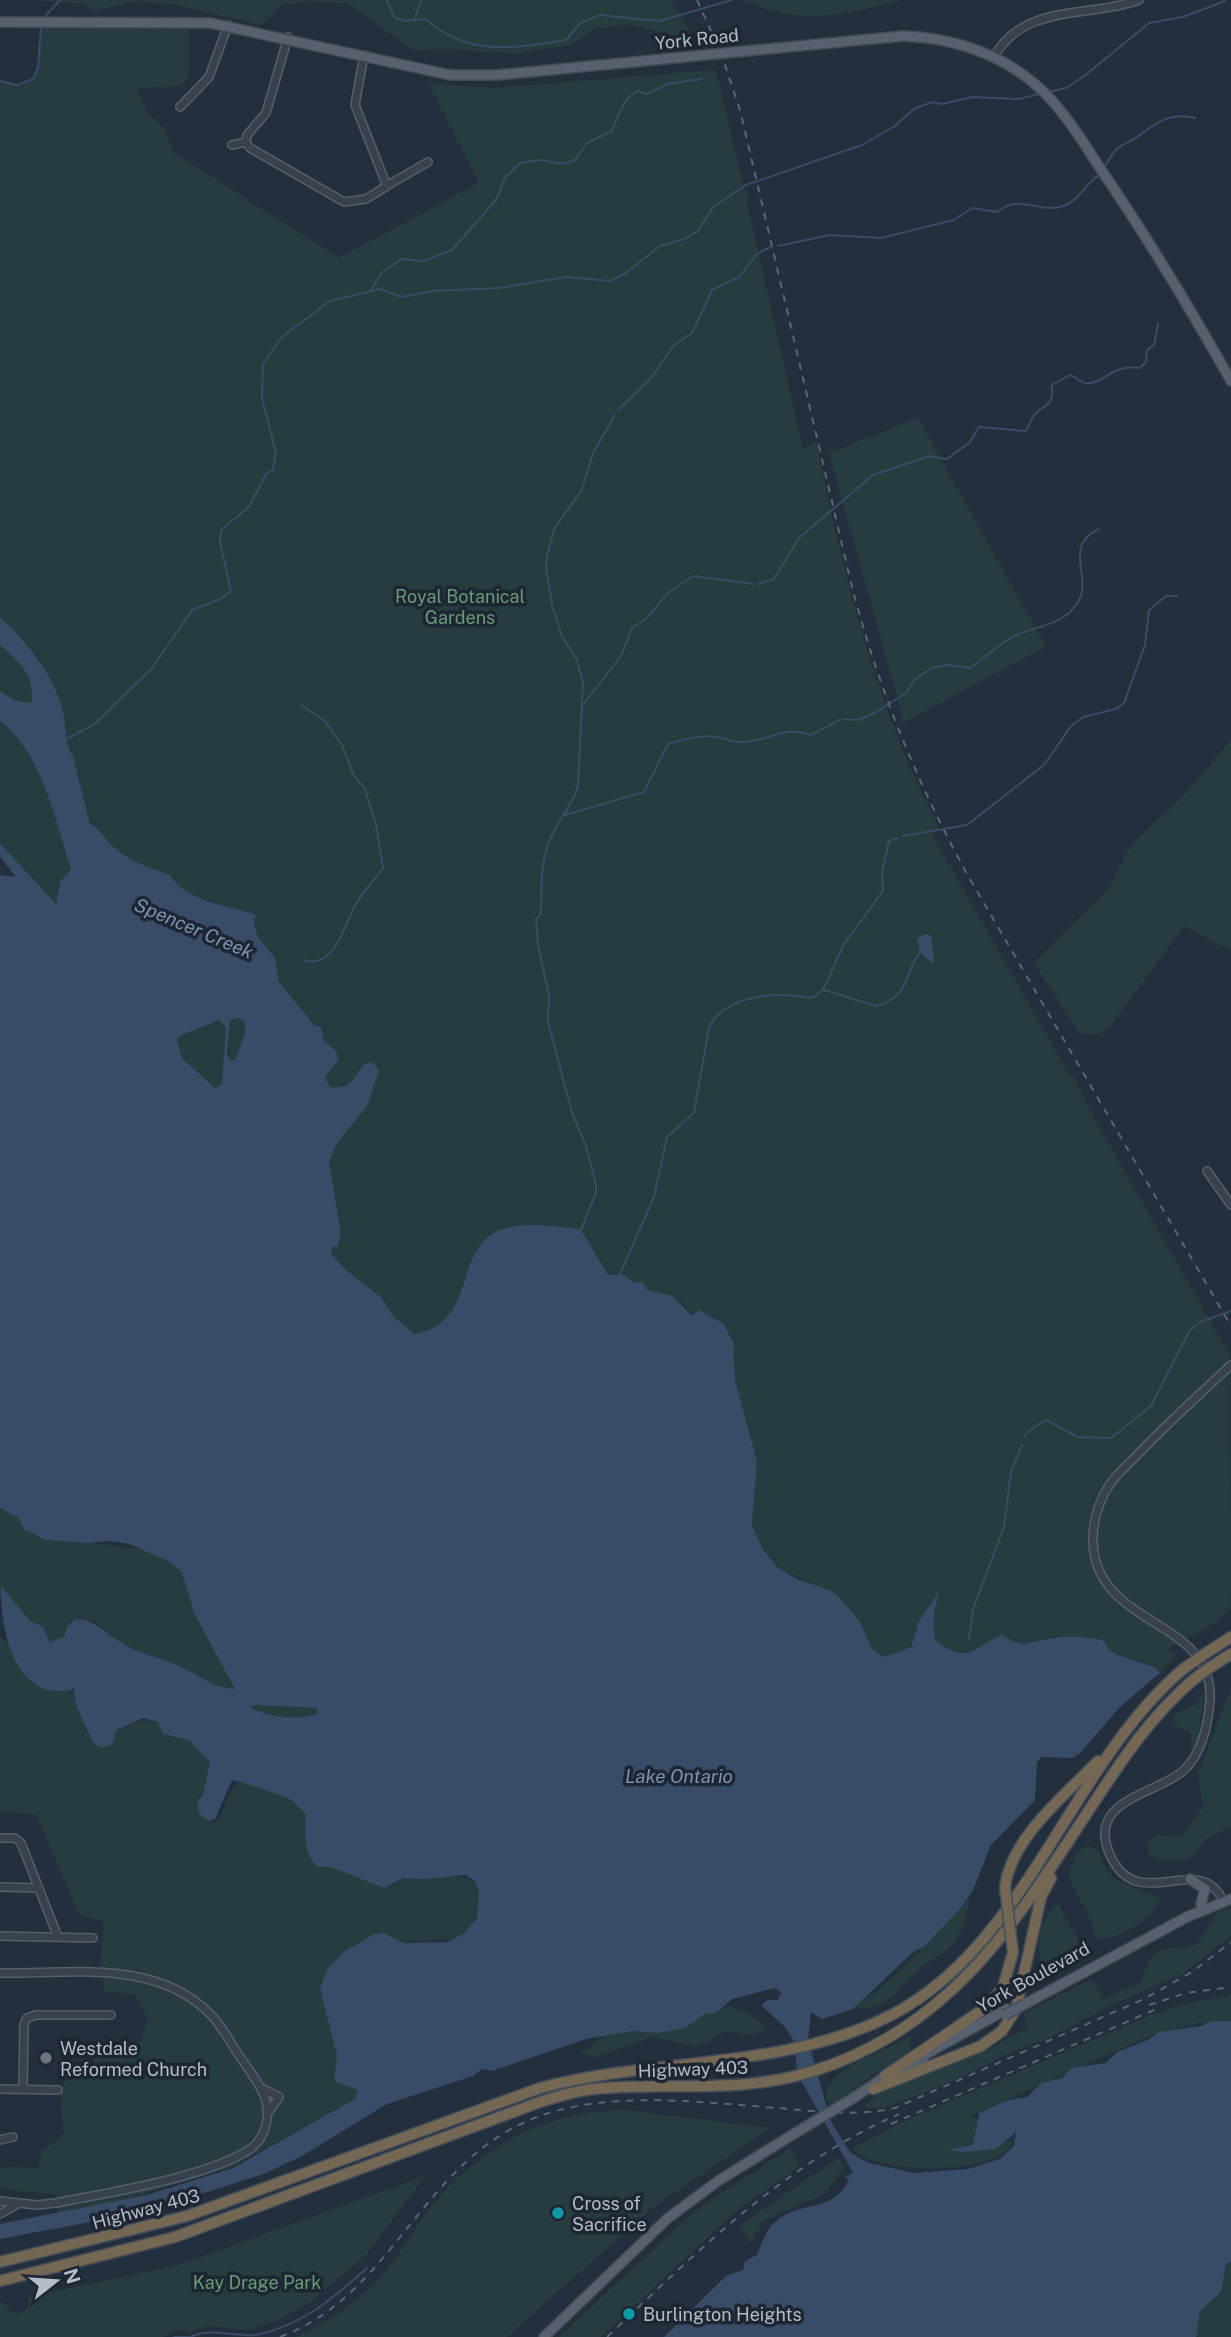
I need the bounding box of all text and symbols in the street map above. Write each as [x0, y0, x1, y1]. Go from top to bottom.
street label: York Road [654, 24, 740, 54]
park label: Royal Botanical Gardens [395, 586, 525, 628]
water label: Spencer Creek [131, 893, 257, 963]
water label: Lake Ontario [625, 1765, 733, 1787]
street label: York Boulevard [973, 1937, 1093, 2017]
place label: Westdale Reformed Church [60, 2038, 207, 2080]
marker: Westdale Reformed Church [38, 2050, 54, 2066]
street label: Highway 403 [637, 2057, 749, 2081]
street label: Highway 403 [90, 2185, 202, 2233]
place label: Cross of Sacrifice [572, 2193, 647, 2235]
marker: Cross of Sacrifice [550, 2205, 566, 2221]
north arrow [21, 2246, 91, 2316]
text: N [60, 2266, 85, 2286]
park label: Kay Drage Park [193, 2272, 321, 2293]
place label: Burlington Heights [643, 2304, 802, 2325]
marker: Burlington Heights [621, 2306, 637, 2322]

